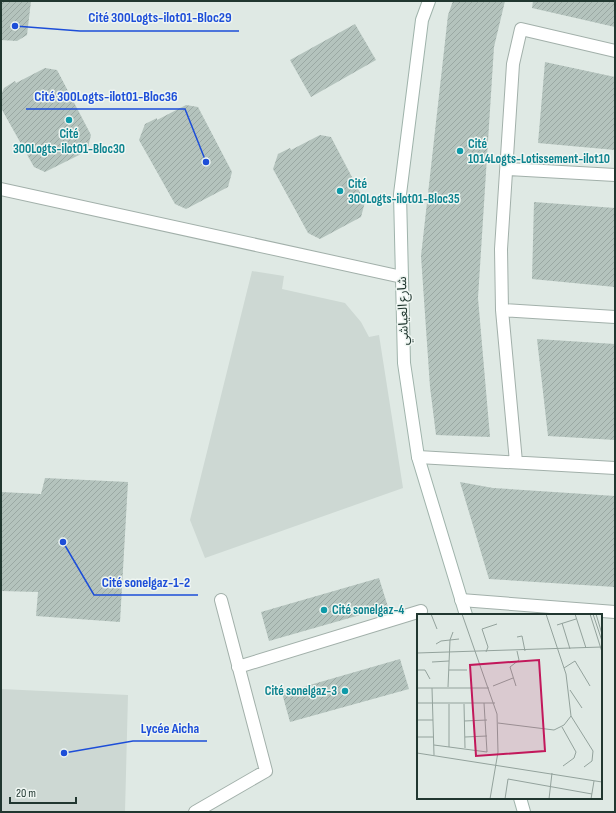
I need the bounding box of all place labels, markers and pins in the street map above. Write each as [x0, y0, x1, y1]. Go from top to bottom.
callout: Cité 300Logts-ilot01-Bloc29 [80, 5, 239, 31]
callout: Cité 300Logts-ilot01-Bloc36 [26, 83, 185, 109]
marker: Cité 300Logts-ilot01-Bloc30 [64, 115, 74, 125]
place label: Cité 300Logts-ilot01-Bloc30 [13, 126, 125, 157]
place label: Cité 1014Logts-Lotissement-ilot10 [468, 136, 610, 167]
marker: Cité 1014Logts-Lotissement-ilot10 [455, 146, 465, 156]
place label: Cité 300Logts-ilot01-Bloc35 [348, 176, 460, 207]
marker: Cité 300Logts-ilot01-Bloc35 [335, 186, 345, 196]
callout: Cité sonelgaz-1-2 [94, 569, 198, 595]
place label: Cité sonelgaz-4 [332, 602, 404, 618]
marker: Cité sonelgaz-4 [319, 605, 329, 615]
place label: Cité sonelgaz-3 [265, 683, 337, 699]
marker: Cité sonelgaz-3 [340, 686, 350, 696]
callout: Lycée Aicha [133, 715, 207, 741]

